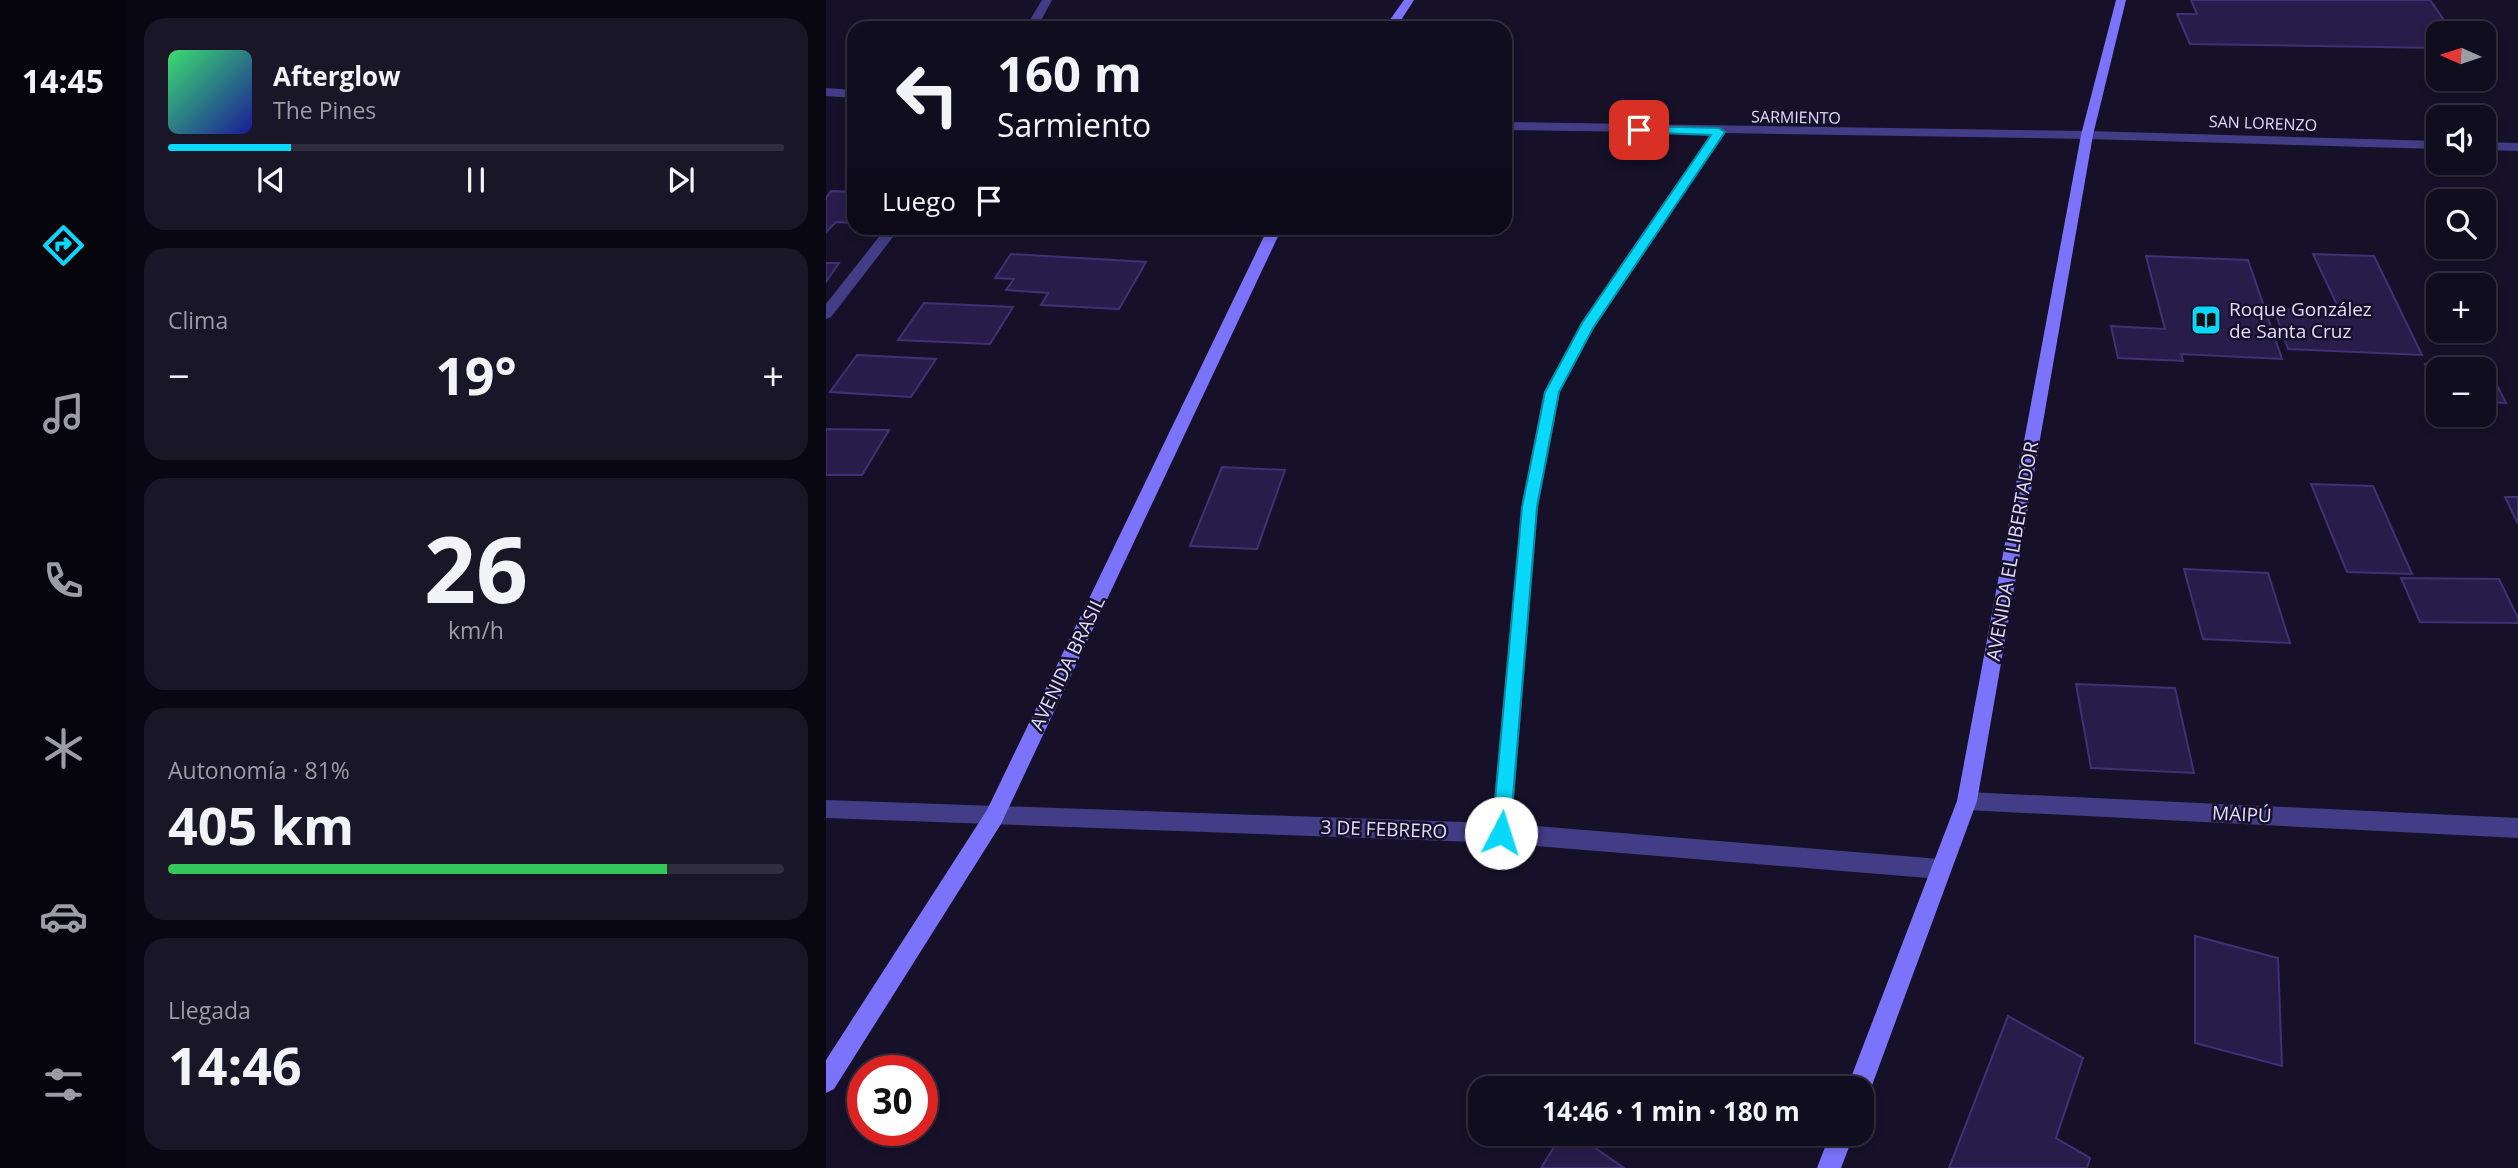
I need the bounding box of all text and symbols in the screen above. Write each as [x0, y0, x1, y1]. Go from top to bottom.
north arrow [2426, 21, 2496, 91]
map controls [2426, 21, 2496, 427]
text: 160 m [997, 40, 1142, 106]
icon: left [882, 49, 973, 140]
text: Afterglow [273, 58, 400, 94]
text: 14:45 [22, 59, 104, 102]
text: The Pines [273, 94, 376, 126]
pin [1609, 100, 1669, 160]
text: Sarmiento [997, 103, 1151, 146]
street label: SARMIENTO [1751, 105, 1841, 129]
button: sound [2426, 105, 2496, 175]
street label: SAN LORENZO [2208, 110, 2318, 136]
icon: arrive [1620, 111, 1658, 149]
icon: previous [252, 161, 290, 199]
icon: pause [457, 161, 495, 199]
icon: next [662, 161, 700, 199]
icon: arrive [970, 182, 1008, 220]
text: Luego [882, 183, 956, 219]
button: search [2426, 189, 2496, 259]
icon: directions [39, 221, 88, 270]
button: + [2426, 273, 2496, 343]
place label: Roque González de Santa Cruz [2229, 296, 2372, 344]
library icon: Roque González de Santa Cruz [2189, 303, 2223, 337]
text: Clima [168, 304, 228, 336]
text: 19° [435, 339, 517, 410]
text: − [168, 349, 190, 401]
text: + [762, 349, 784, 401]
button: − [2426, 357, 2496, 427]
icon: music [39, 389, 88, 438]
street label: AVENIDA EL LIBERTADOR [1980, 439, 2044, 663]
text: 26 [424, 506, 528, 630]
icon: phone [39, 556, 88, 605]
street label: AVENIDA BRASIL [1023, 592, 1111, 734]
text: km/h [448, 614, 504, 646]
icon: climate [39, 724, 88, 773]
text: Autonomía · 81% [168, 754, 350, 786]
text: 405 km [168, 789, 354, 860]
position arrow [1464, 796, 1538, 870]
street label: MAIPÚ [2212, 799, 2272, 829]
street label: 3 DE FEBRERO [1320, 814, 1448, 844]
icon: car [39, 892, 88, 941]
text: Llegada [168, 994, 251, 1026]
text: 14:46 [168, 1029, 302, 1100]
speed limit sign: 30 [847, 1055, 938, 1146]
icon: filters [39, 1060, 88, 1109]
text: 14:46 · 1 min · 180 m [1542, 1093, 1800, 1129]

